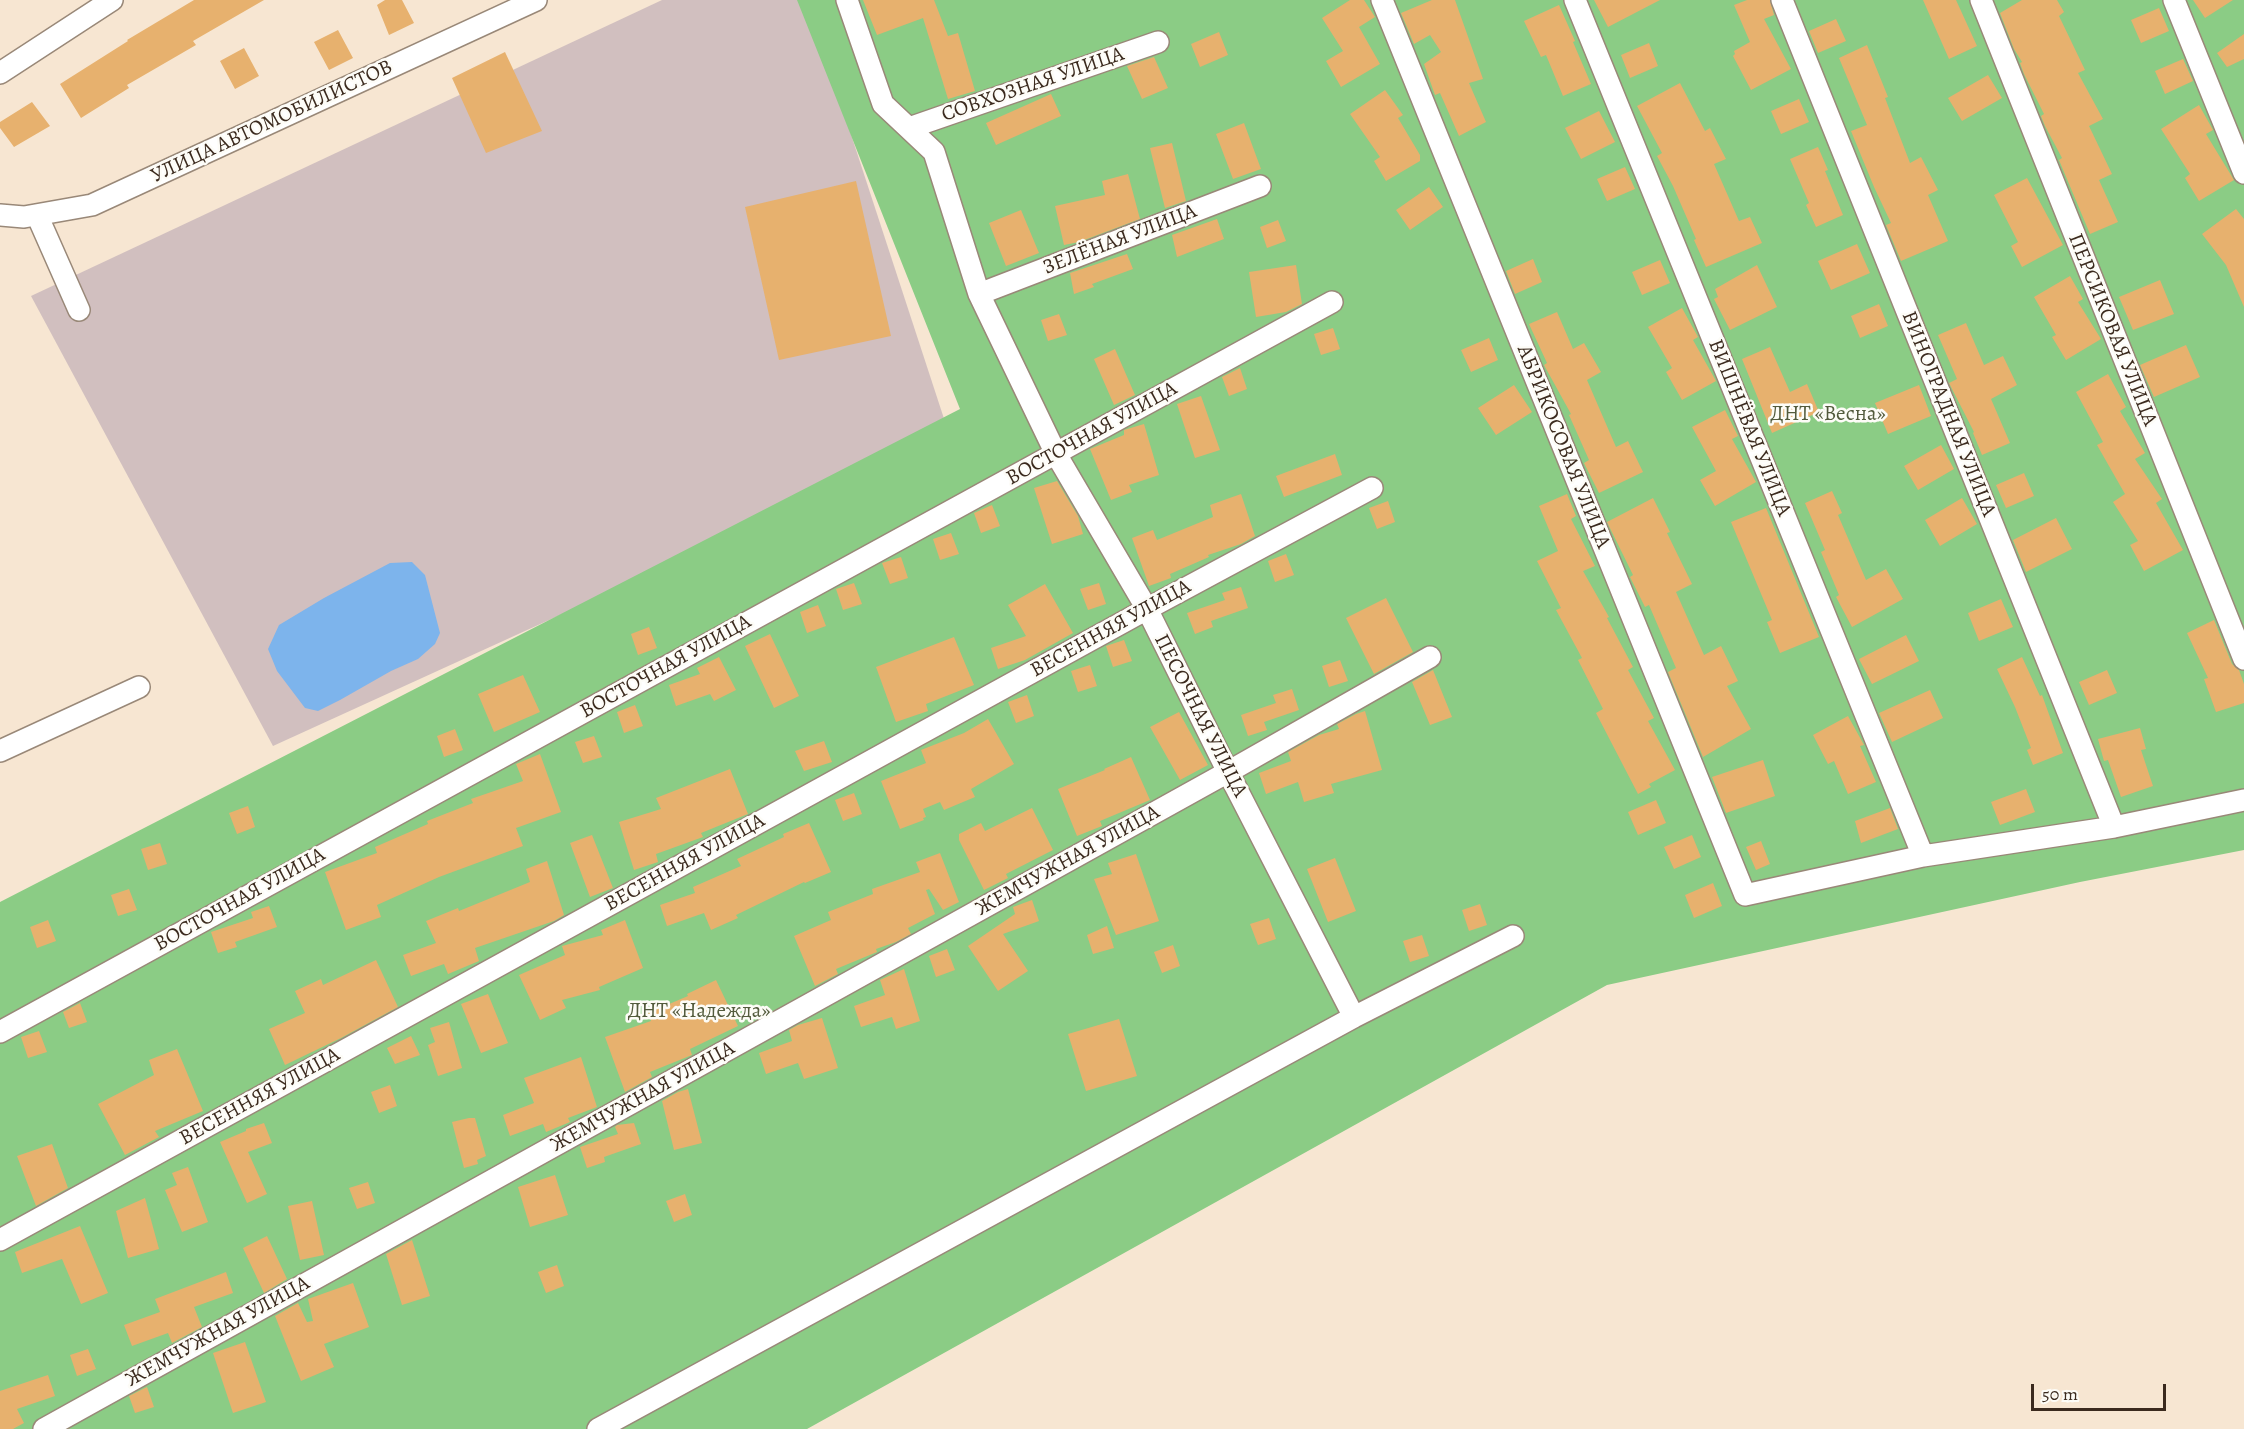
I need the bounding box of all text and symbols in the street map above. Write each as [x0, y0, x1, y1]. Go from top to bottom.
street label: СОВХОЗНАЯ УЛИЦА [938, 42, 1128, 128]
street label: УЛИЦА АВТОМОБИЛИСТОВ [147, 55, 397, 189]
street label: ЗЕЛЁНАЯ УЛИЦА [1040, 199, 1200, 281]
street label: ПЕРСИКОВАЯ УЛИЦА [2062, 230, 2162, 430]
street label: ВИНОГРАДНАЯ УЛИЦА [1895, 308, 2001, 520]
street label: ВИШНЁВАЯ УЛИЦА [1702, 336, 1796, 520]
street label: АБРИКОСОВАЯ УЛИЦА [1511, 342, 1615, 552]
street label: ВОСТОЧНАЯ УЛИЦА [1002, 377, 1182, 491]
park label: ДНТ «Весна» [1770, 402, 1886, 428]
street label: ВЕСЕННЯЯ УЛИЦА [1026, 574, 1196, 684]
street label: ВОСТОЧНАЯ УЛИЦА [576, 610, 756, 724]
street label: ПЕСОЧНАЯ УЛИЦА [1148, 630, 1252, 802]
street label: ЖЕМЧУЖНАЯ УЛИЦА [972, 800, 1164, 922]
street label: ВЕСЕННЯЯ УЛИЦА [600, 808, 770, 918]
street label: ВОСТОЧНАЯ УЛИЦА [150, 843, 330, 957]
park label: ДНТ «Надежда» [628, 999, 770, 1025]
street label: ЖЕМЧУЖНАЯ УЛИЦА [547, 1036, 739, 1158]
street label: ВЕСЕННЯЯ УЛИЦА [175, 1042, 345, 1152]
street label: ЖЕМЧУЖНАЯ УЛИЦА [122, 1271, 314, 1393]
scale bar [2034, 1372, 2169, 1410]
text: 50 m [2042, 1382, 2078, 1406]

